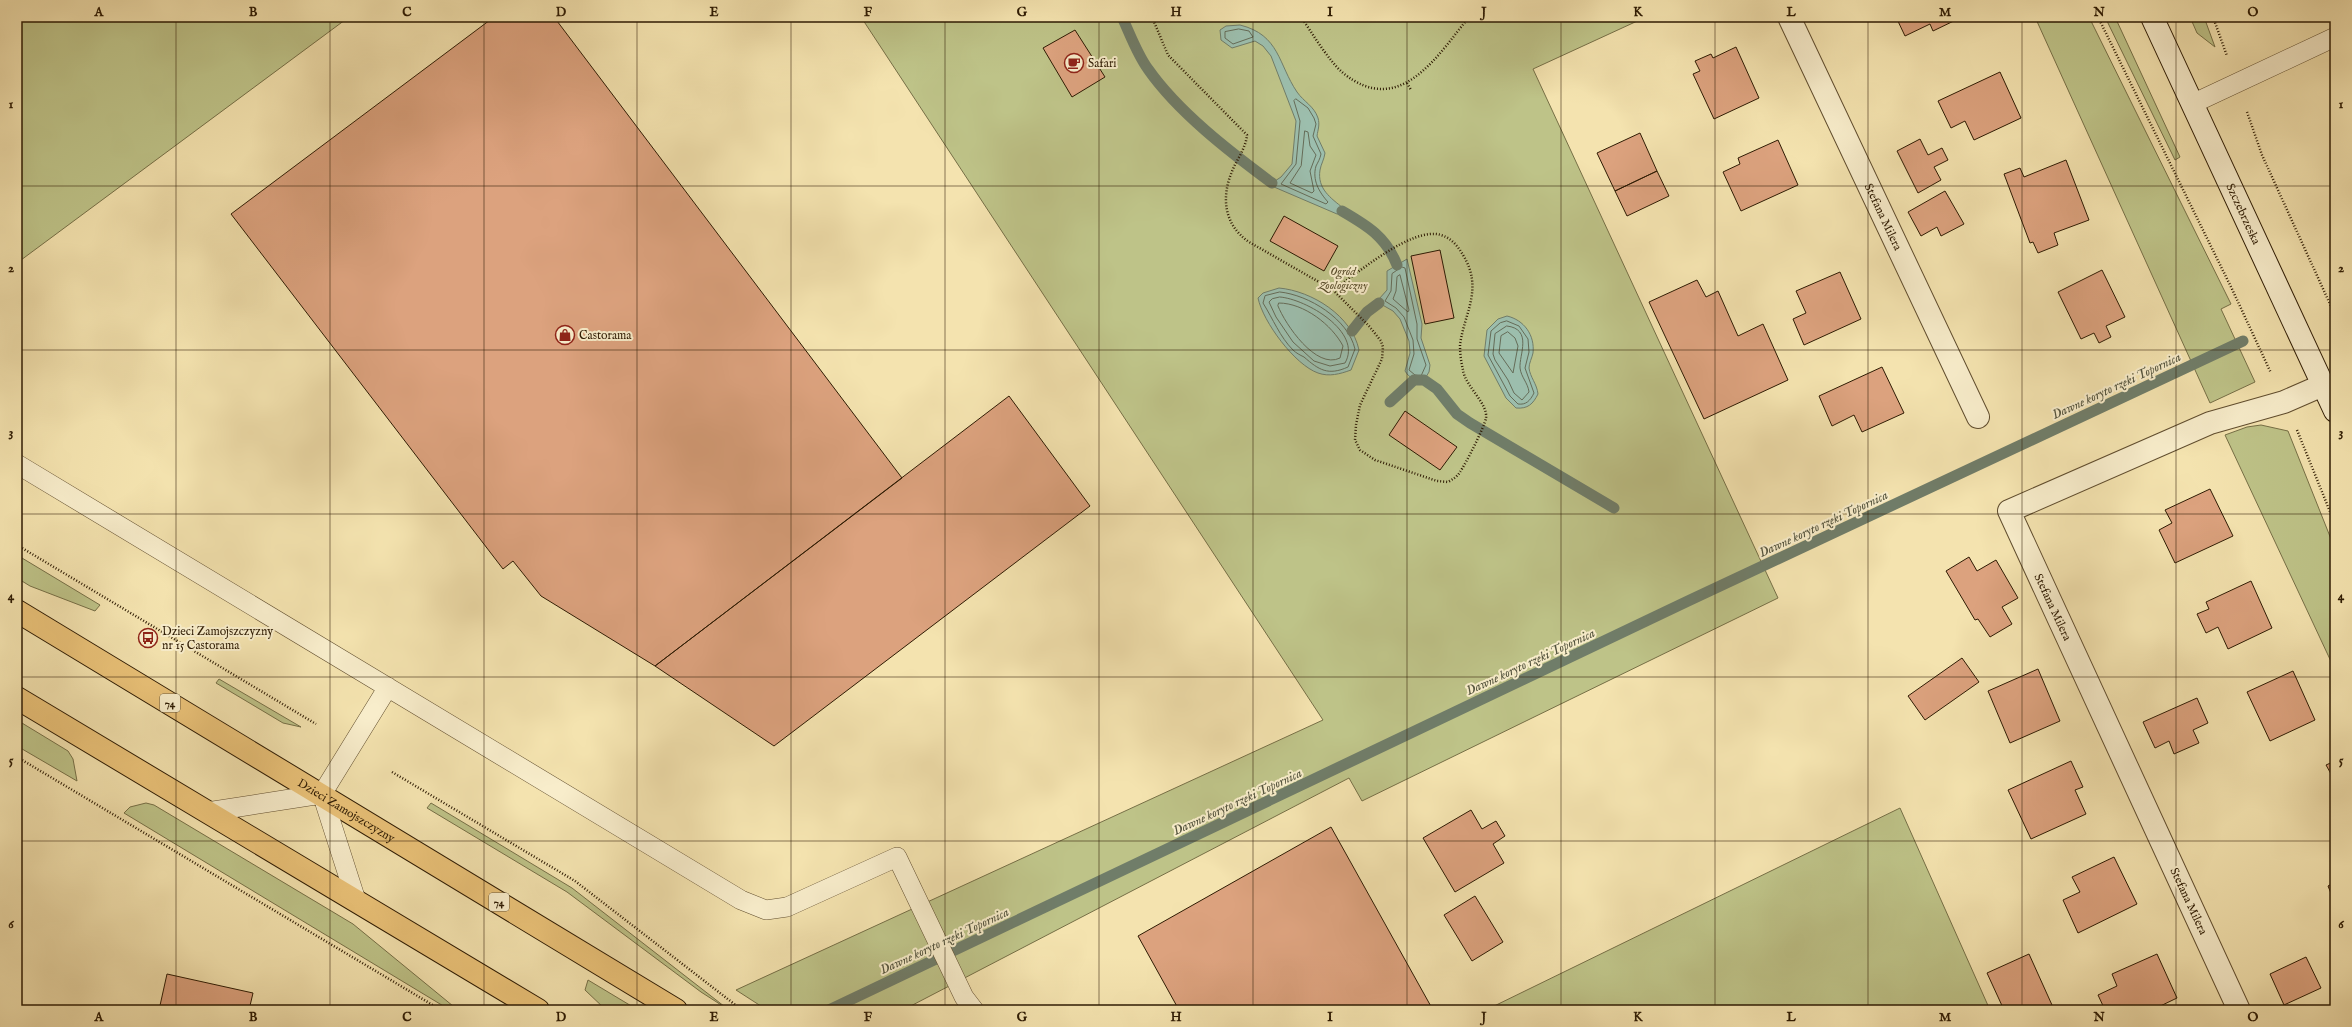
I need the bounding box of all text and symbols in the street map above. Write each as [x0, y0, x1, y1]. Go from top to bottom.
text: A [94, 4, 105, 21]
text: B [249, 4, 258, 21]
text: C [402, 4, 412, 21]
text: D [556, 4, 567, 21]
text: E [709, 4, 719, 21]
text: F [864, 4, 873, 21]
text: G [1017, 4, 1028, 21]
text: H [1170, 4, 1182, 21]
text: I [1327, 4, 1333, 21]
text: J [1479, 4, 1487, 21]
text: K [1633, 4, 1643, 21]
text: L [1785, 4, 1796, 21]
text: M [1939, 4, 1952, 21]
text: N [2092, 4, 2105, 21]
text: O [2248, 4, 2259, 21]
cafe icon: Safari [1063, 52, 1085, 74]
place label: Safari [1088, 56, 1117, 71]
text: 1 [9, 96, 14, 113]
text: 1 [2339, 96, 2344, 113]
street label: Stefana Milera [1861, 181, 1906, 254]
street label: Szczebrzeska [2222, 181, 2264, 248]
text: 2 [8, 260, 14, 277]
text: 2 [2338, 260, 2344, 277]
park label: Ogród Zoologiczny [1318, 264, 1368, 294]
shop icon: Castorama [554, 324, 576, 346]
place label: Castorama [579, 328, 632, 343]
water label: Dawne koryto rzeki Topornica [2049, 349, 2184, 424]
text: 3 [9, 424, 14, 441]
text: 3 [2339, 424, 2344, 441]
water label: Dawne koryto rzeki Topornica [1756, 487, 1891, 562]
street label: Stefana Milera [2030, 571, 2075, 644]
text: 4 [8, 588, 15, 605]
text: 4 [2338, 588, 2345, 605]
place label: Dzieci Zamojszczyzny nr 15 Castorama [162, 624, 273, 653]
water label: Dawne koryto rzeki Topornica [1463, 625, 1598, 700]
bus stop icon: Dzieci Zamojszczyzny nr 15 Castorama [137, 627, 159, 649]
road number: 74 [160, 694, 180, 712]
text: 5 [9, 752, 14, 769]
text: 5 [2339, 752, 2344, 769]
water label: Dawne koryto rzeki Topornica [1170, 765, 1305, 840]
street label: Dzieci Zamojszczyzny [295, 776, 398, 846]
street label: Stefana Milera [2166, 865, 2211, 938]
road number: 74 [489, 893, 509, 911]
water label: Dawne koryto rzeki Topornica [877, 904, 1012, 979]
text: 6 [8, 916, 14, 933]
text: 6 [2338, 916, 2344, 933]
text: A [94, 1009, 105, 1026]
text: B [249, 1009, 258, 1026]
text: C [402, 1009, 412, 1026]
text: D [556, 1009, 567, 1026]
text: E [709, 1009, 719, 1026]
text: F [864, 1009, 873, 1026]
text: G [1017, 1009, 1028, 1026]
text: H [1170, 1009, 1182, 1026]
text: I [1327, 1009, 1333, 1026]
text: J [1479, 1009, 1487, 1026]
text: K [1633, 1009, 1643, 1026]
text: L [1785, 1009, 1796, 1026]
text: M [1939, 1009, 1952, 1026]
text: N [2092, 1009, 2105, 1026]
text: O [2248, 1009, 2259, 1026]

